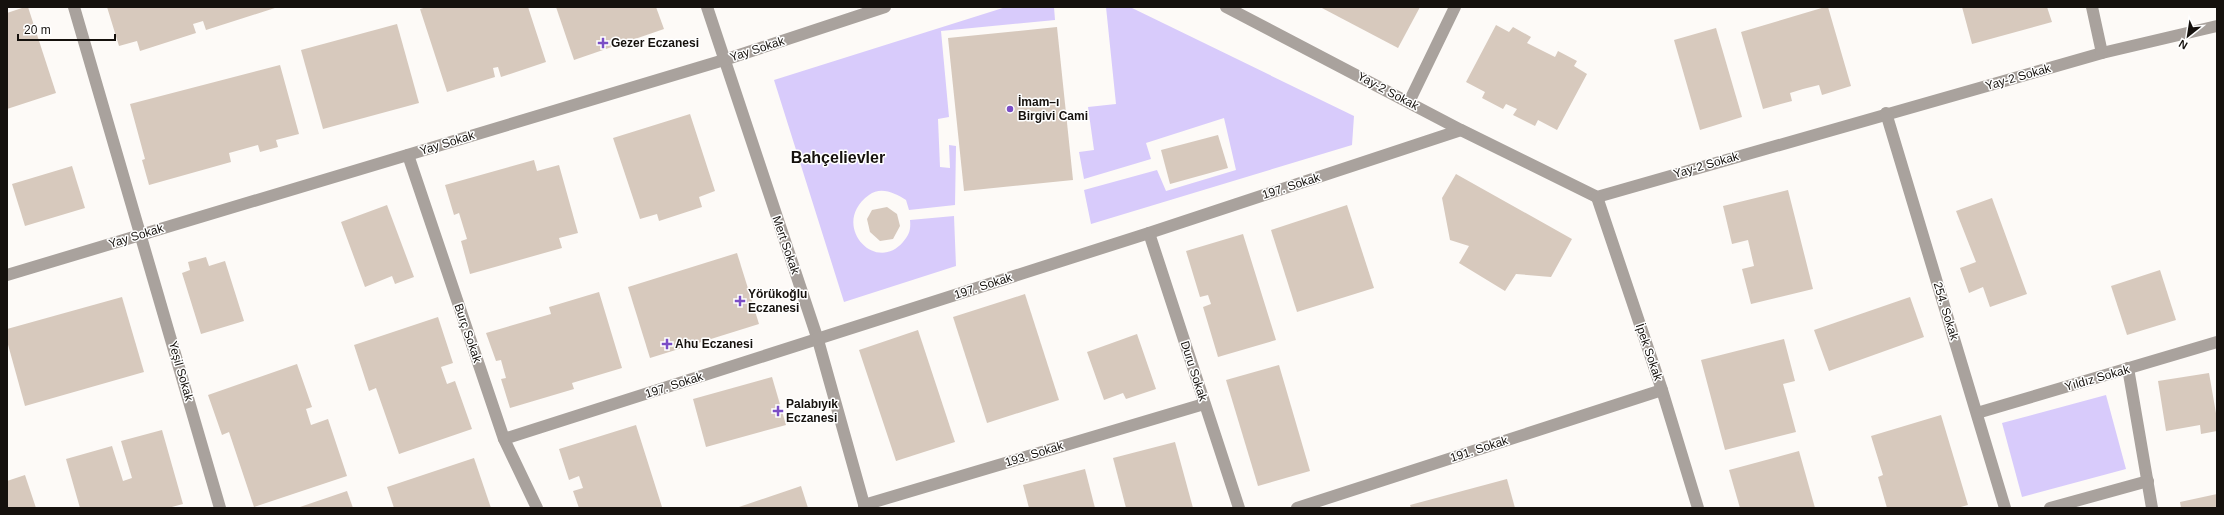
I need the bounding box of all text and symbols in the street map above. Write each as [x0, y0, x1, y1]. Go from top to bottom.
scale bar [18, 16, 115, 42]
north arrow [2168, 16, 2208, 56]
text: 20 m [24, 23, 51, 37]
street label: Yay Sokak [728, 33, 787, 64]
place label: Gezer Eczanesi [611, 36, 699, 50]
text: N [2177, 37, 2189, 52]
marker: Gezer Eczanesi [598, 38, 608, 48]
street label: Yay-2 Sokak [1984, 61, 2053, 93]
street label: Yay-2 Sokak [1355, 69, 1422, 113]
place label: İmam–ı Birgivi Cami [1018, 94, 1088, 123]
marker: İmam–ı Birgivi Cami [1005, 104, 1015, 114]
street label: Yay Sokak [418, 128, 477, 158]
district label: Bahçelievler [791, 149, 885, 166]
street label: Yay-2 Sokak [1672, 149, 1741, 181]
street label: 197. Sokak [1260, 170, 1323, 202]
street label: Mert Sokak [770, 214, 803, 277]
street label: Yay Sokak [107, 221, 166, 251]
street label: 197. Sokak [952, 270, 1015, 302]
street label: 254. Sokak [1931, 280, 1962, 343]
place label: Yörükoğlu Eczanesi [748, 287, 807, 315]
marker: Yörükoğlu Eczanesi [735, 296, 745, 306]
street label: Burç Sokak [451, 302, 485, 365]
street label: İpek Sokak [1633, 322, 1666, 383]
place label: Ahu Eczanesi [675, 337, 753, 351]
street label: Yeşil Sokak [166, 339, 196, 403]
marker: Ahu Eczanesi [662, 339, 672, 349]
street label: Duru Sokak [1178, 339, 1211, 404]
street label: Yıldız Sokak [2063, 362, 2132, 394]
street label: 197. Sokak [643, 369, 706, 401]
place label: Palabıyık Eczanesi [786, 397, 838, 425]
marker: Palabıyık Eczanesi [773, 406, 783, 416]
street label: 191. Sokak [1448, 433, 1511, 465]
street label: 193. Sokak [1003, 438, 1066, 469]

